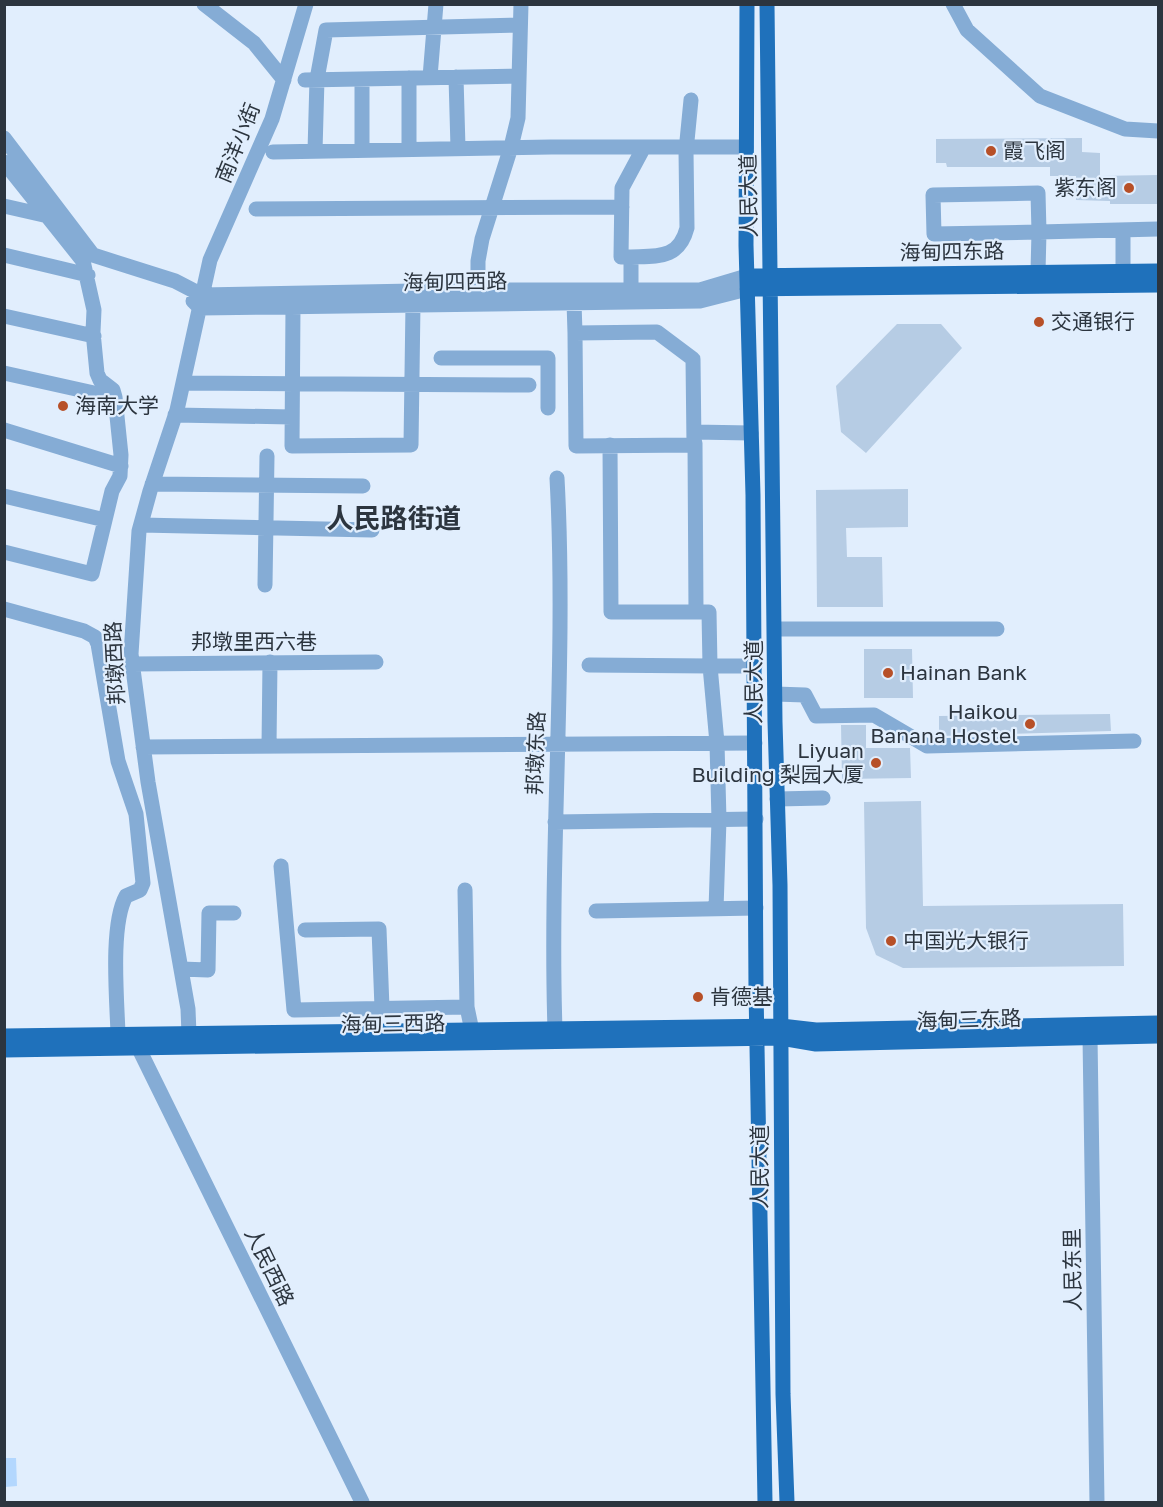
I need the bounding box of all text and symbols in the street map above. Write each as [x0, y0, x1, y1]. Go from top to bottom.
street label: 南洋小街 [209, 99, 265, 186]
place label: 霞飞阁 [1003, 137, 1066, 163]
marker: 霞飞阁 [984, 144, 998, 158]
street label: 人民大道 [734, 154, 762, 238]
place label: 紫东阁 [1054, 174, 1117, 200]
marker: 紫东阁 [1122, 181, 1136, 195]
street label: 海甸四东路 [899, 237, 1005, 265]
street label: 海甸四西路 [402, 267, 508, 295]
place label: 交通银行 [1051, 308, 1135, 334]
marker: 交通银行 [1032, 315, 1046, 329]
place label: 海南大学 [75, 392, 159, 418]
marker: 海南大学 [56, 399, 70, 413]
district label: 人民路街道 [327, 502, 462, 534]
street label: 邦墩西路 [99, 620, 129, 706]
street label: 邦墩里西六巷 [191, 628, 317, 654]
street label: 人民大道 [740, 640, 766, 724]
place label: Hainan Bank [900, 659, 1027, 685]
marker: Hainan Bank [881, 666, 895, 680]
place label: Haikou Banana Hostel [870, 698, 1018, 748]
street label: 邦墩东路 [521, 711, 549, 795]
marker: Haikou Banana Hostel [1023, 717, 1037, 731]
place label: Liyuan Building 梨园大厦 [691, 737, 864, 787]
marker: Liyuan Building 梨园大厦 [869, 756, 883, 770]
place label: 中国光大银行 [903, 927, 1029, 953]
marker: 中国光大银行 [884, 934, 898, 948]
place label: 肯德基 [710, 983, 773, 1009]
marker: 肯德基 [691, 990, 705, 1004]
street label: 海甸三东路 [916, 1004, 1022, 1034]
street label: 海甸三西路 [340, 1009, 446, 1037]
street label: 人民大道 [746, 1125, 772, 1209]
street label: 人民西路 [240, 1223, 300, 1310]
street label: 人民东里 [1058, 1228, 1086, 1312]

